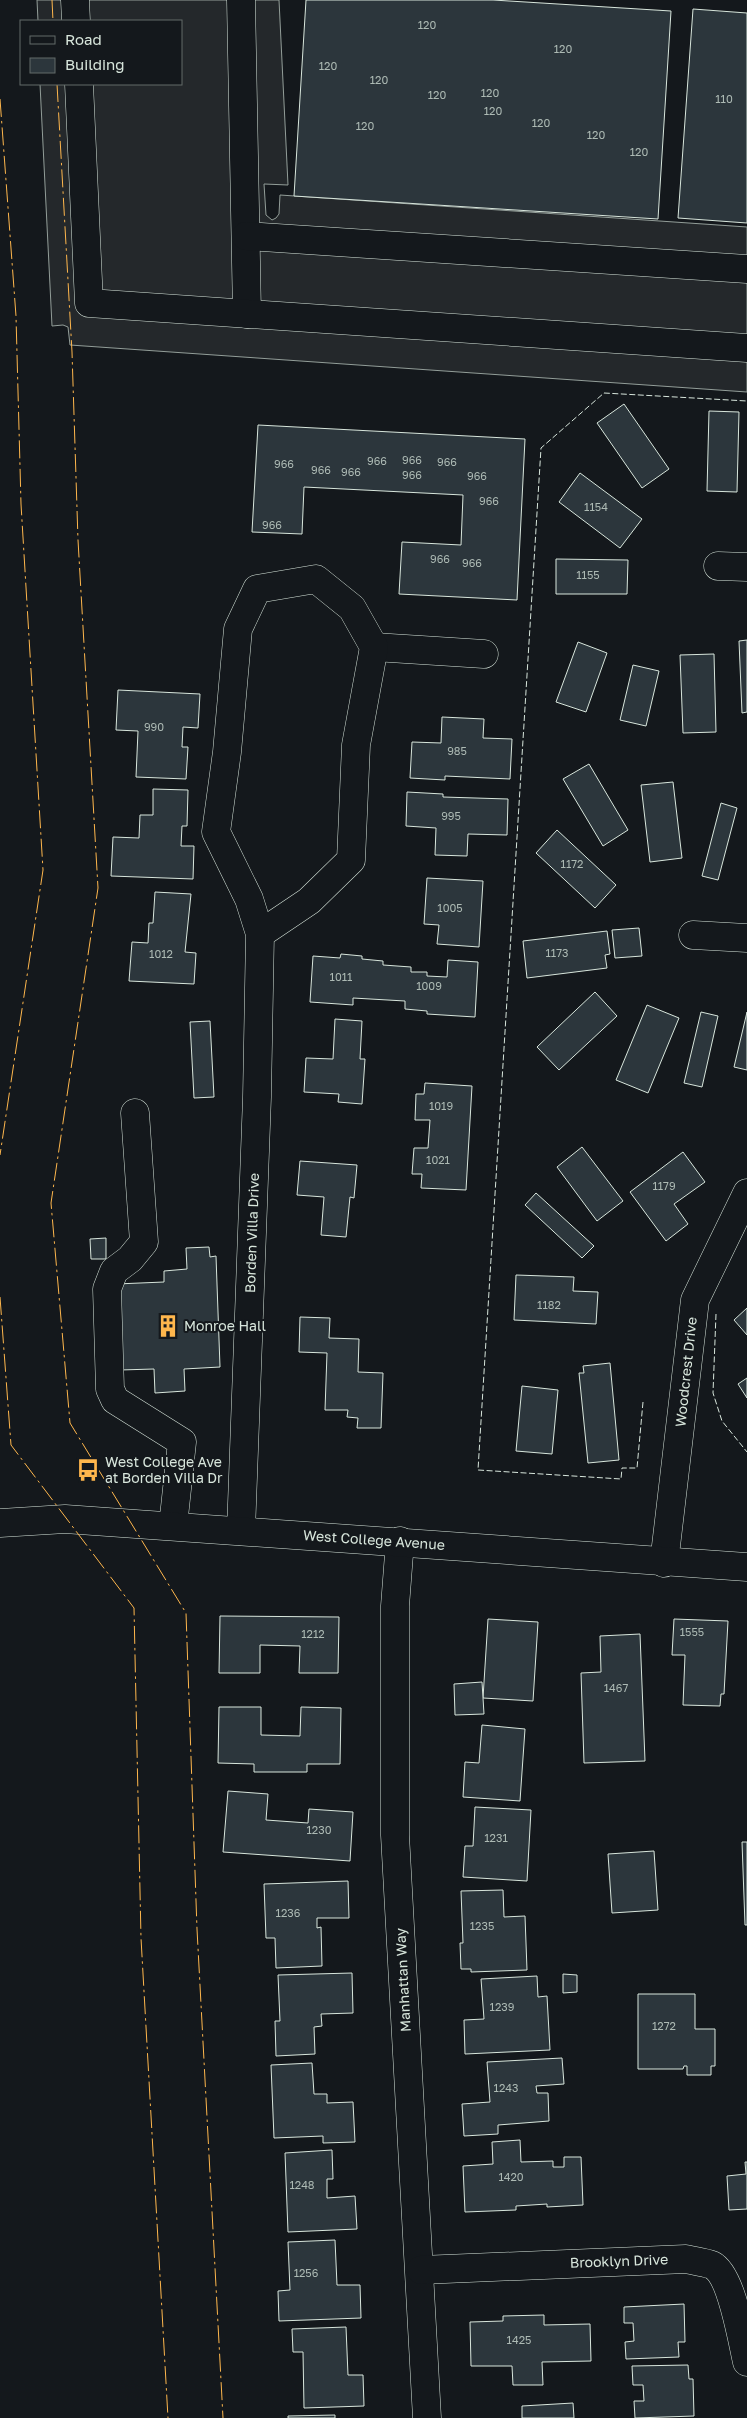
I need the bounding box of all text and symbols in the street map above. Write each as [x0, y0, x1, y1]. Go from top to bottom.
house number: 120 [418, 18, 436, 31]
legend [20, 20, 182, 85]
text: Road [65, 30, 102, 48]
house number: 120 [554, 42, 572, 55]
text: Building [65, 55, 125, 73]
house number: 120 [319, 59, 337, 72]
house number: 120 [370, 73, 388, 86]
house number: 120 [481, 86, 499, 99]
house number: 120 [428, 88, 446, 101]
house number: 110 [715, 92, 733, 105]
house number: 120 [484, 104, 502, 117]
house number: 120 [532, 116, 550, 129]
house number: 120 [356, 119, 374, 132]
house number: 120 [587, 128, 605, 141]
house number: 120 [630, 145, 648, 158]
house number: 966 [402, 453, 422, 466]
house number: 966 [367, 454, 387, 467]
house number: 966 [437, 455, 457, 468]
house number: 966 [274, 457, 294, 470]
house number: 966 [311, 463, 331, 476]
house number: 966 [341, 465, 361, 478]
house number: 966 [402, 468, 422, 481]
house number: 966 [467, 469, 487, 482]
house number: 966 [479, 494, 499, 507]
house number: 1154 [584, 500, 608, 513]
house number: 966 [262, 518, 282, 531]
house number: 966 [430, 552, 450, 565]
house number: 966 [462, 556, 482, 569]
house number: 1155 [576, 568, 600, 581]
house number: 990 [144, 720, 164, 733]
house number: 985 [447, 744, 467, 757]
house number: 995 [441, 809, 461, 822]
house number: 1172 [561, 857, 583, 870]
house number: 1005 [437, 901, 463, 914]
house number: 1173 [546, 946, 568, 959]
house number: 1012 [149, 947, 173, 960]
house number: 1011 [330, 970, 352, 983]
house number: 1009 [416, 979, 442, 992]
house number: 1019 [429, 1099, 453, 1112]
house number: 1021 [426, 1153, 450, 1166]
street label: Borden Villa Drive [241, 1173, 262, 1293]
house number: 1179 [652, 1179, 676, 1192]
house number: 1182 [537, 1298, 561, 1311]
building icon: Monroe Hall [155, 1313, 181, 1339]
street label: Woodcrest Drive [671, 1316, 700, 1428]
place label: Monroe Hall [184, 1317, 266, 1334]
place label: West College Ave at Borden Villa Dr [105, 1453, 223, 1486]
bus stop icon: West College Ave at Borden Villa Dr [75, 1457, 101, 1483]
street label: West College Avenue [303, 1526, 445, 1553]
house number: 1555 [680, 1625, 704, 1638]
house number: 1212 [301, 1627, 325, 1640]
house number: 1467 [604, 1681, 628, 1694]
house number: 1230 [307, 1823, 332, 1836]
house number: 1231 [484, 1831, 508, 1844]
house number: 1236 [276, 1906, 301, 1919]
house number: 1235 [470, 1919, 494, 1932]
street label: Manhattan Way [391, 1927, 414, 2033]
house number: 1239 [490, 2000, 514, 2013]
house number: 1272 [652, 2019, 676, 2032]
house number: 1243 [494, 2081, 518, 2094]
house number: 1420 [498, 2170, 524, 2183]
house number: 1248 [289, 2178, 315, 2191]
street label: Brooklyn Drive [570, 2250, 668, 2271]
house number: 1256 [294, 2266, 319, 2279]
house number: 1425 [507, 2333, 531, 2346]

